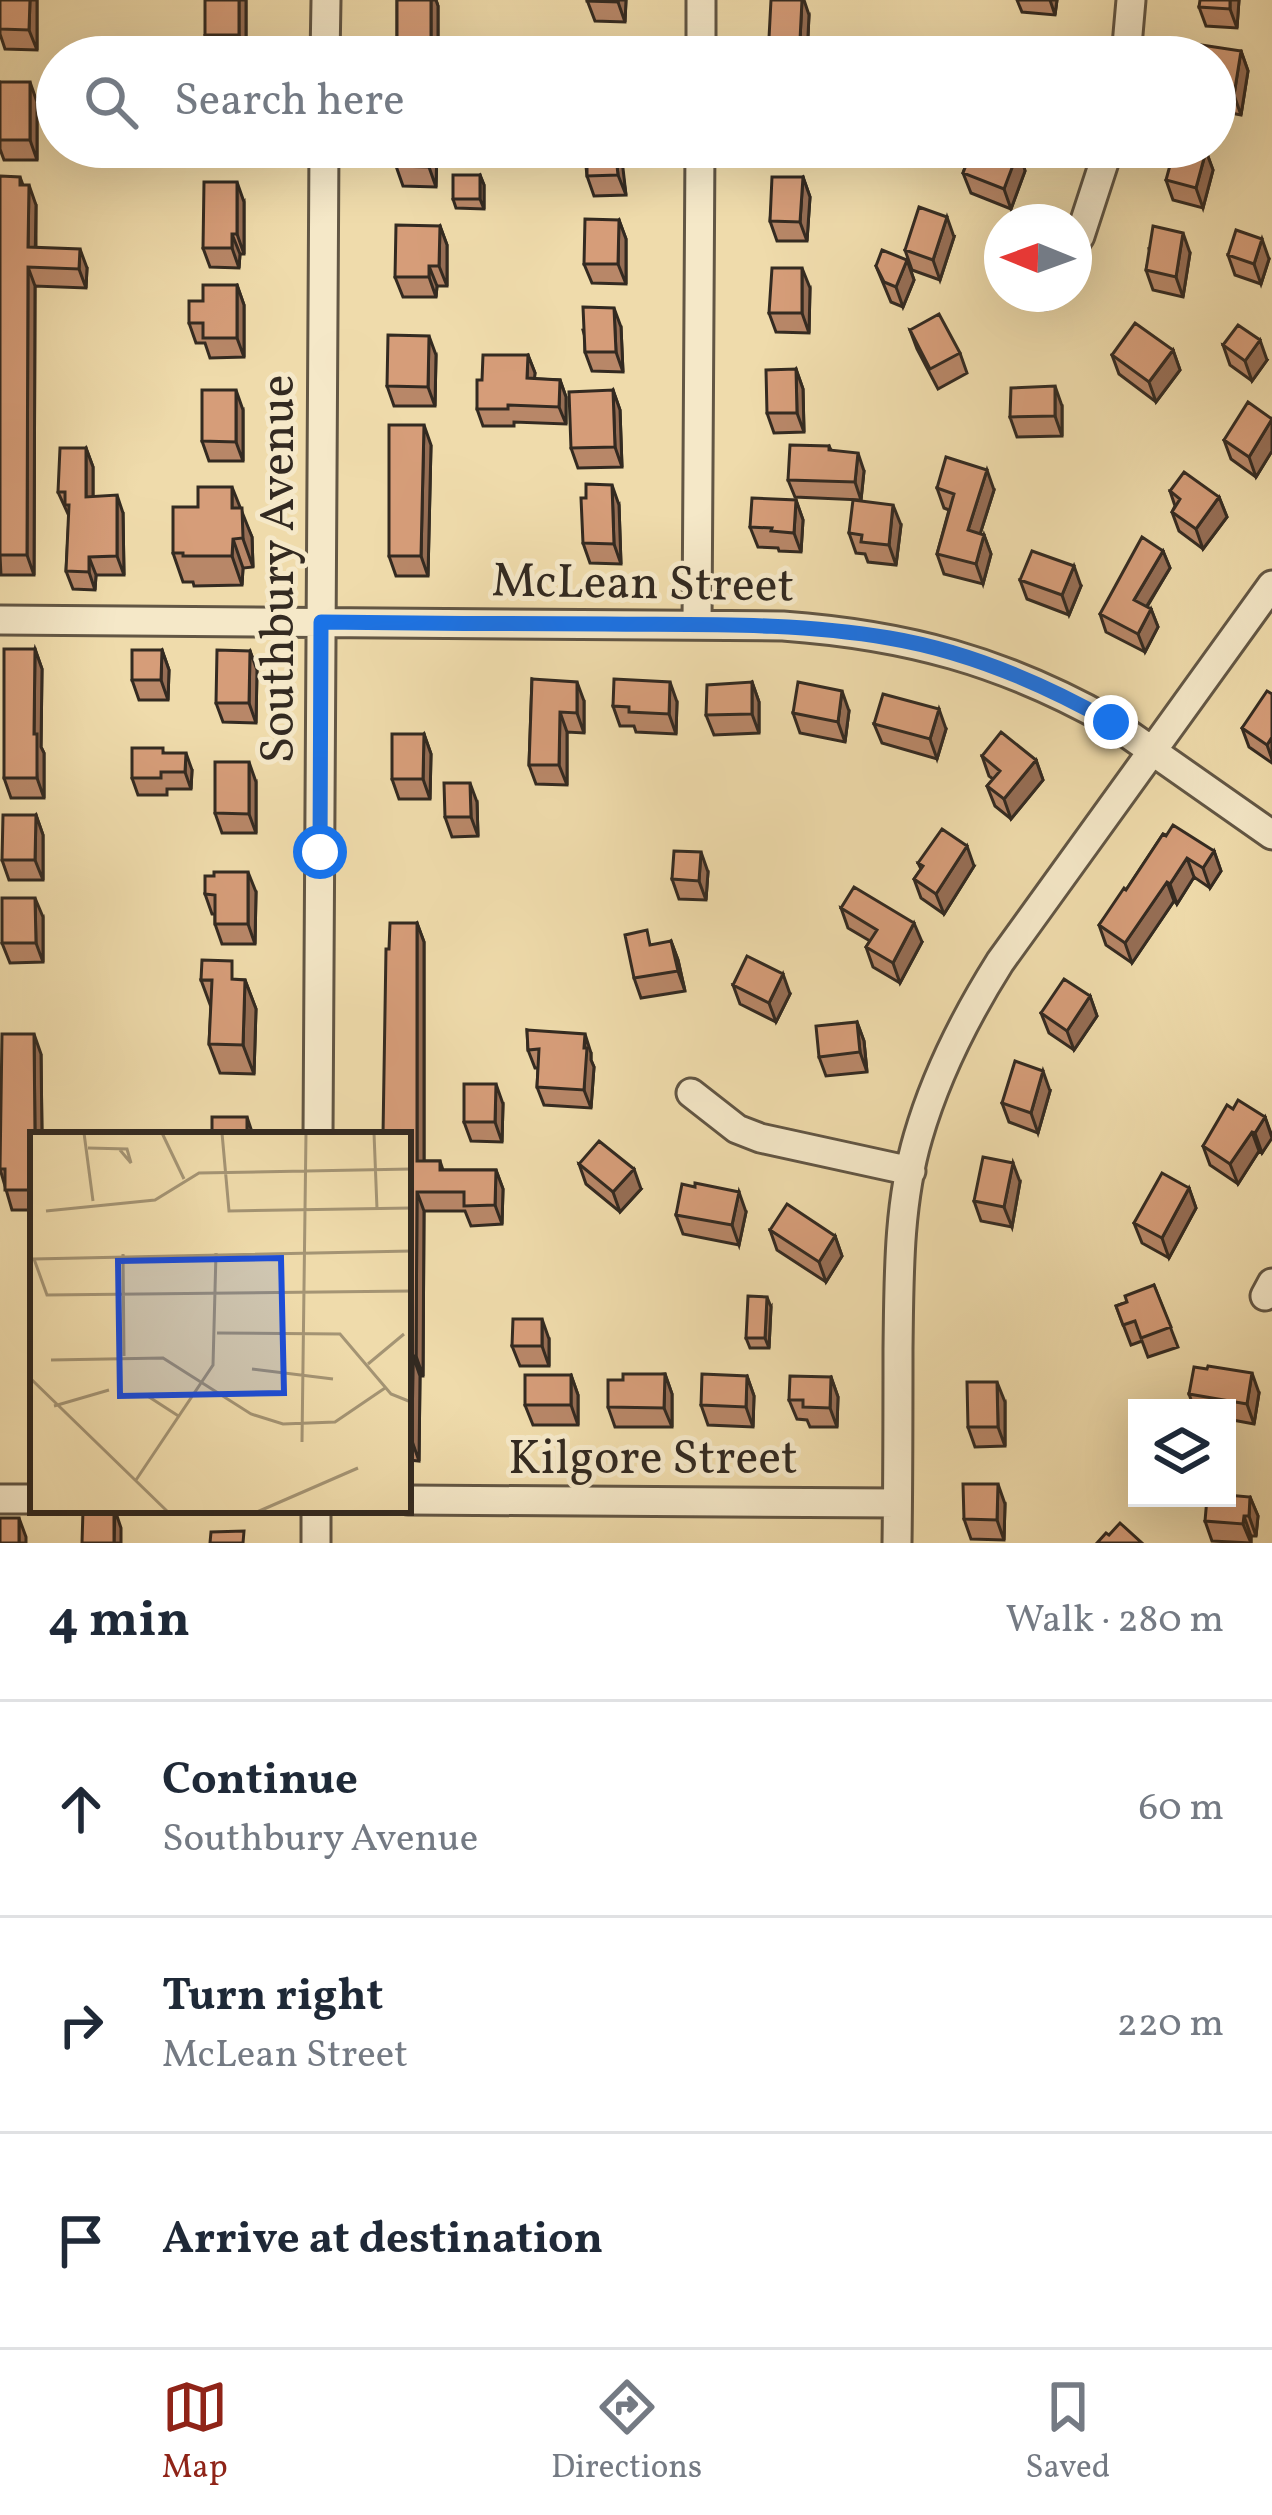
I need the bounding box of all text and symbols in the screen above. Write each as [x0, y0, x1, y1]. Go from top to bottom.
search box [36, 36, 1236, 168]
icon: search [78, 69, 144, 135]
text: Search here [174, 71, 405, 134]
north arrow [984, 204, 1092, 312]
street label: Southbury Avenue [247, 374, 314, 764]
street label: McLean Street [491, 549, 795, 622]
route end [1084, 695, 1138, 749]
route start [293, 825, 347, 879]
inset map [30, 1132, 411, 1513]
map controls [1128, 1399, 1236, 1507]
button: layers [1128, 1399, 1236, 1507]
street label: Kilgore Street [508, 1427, 798, 1494]
text: 4 min [48, 1586, 190, 1657]
text: Walk · 280 m [1006, 1594, 1224, 1648]
text: Continue [162, 1750, 358, 1813]
icon: ahead [48, 1776, 114, 1842]
text: 60 m [1139, 1782, 1224, 1836]
text: Southbury Avenue [162, 1813, 478, 1867]
text: Turn right [162, 1966, 383, 2029]
icon: right [48, 1992, 114, 2058]
text: 220 m [1117, 1998, 1224, 2052]
text: McLean Street [162, 2029, 408, 2083]
icon: arrive [48, 2208, 114, 2274]
text: Arrive at destination [162, 2209, 603, 2272]
tab: Map [162, 2374, 228, 2492]
tab: Directions [551, 2374, 702, 2492]
tab: Saved [1025, 2374, 1110, 2492]

